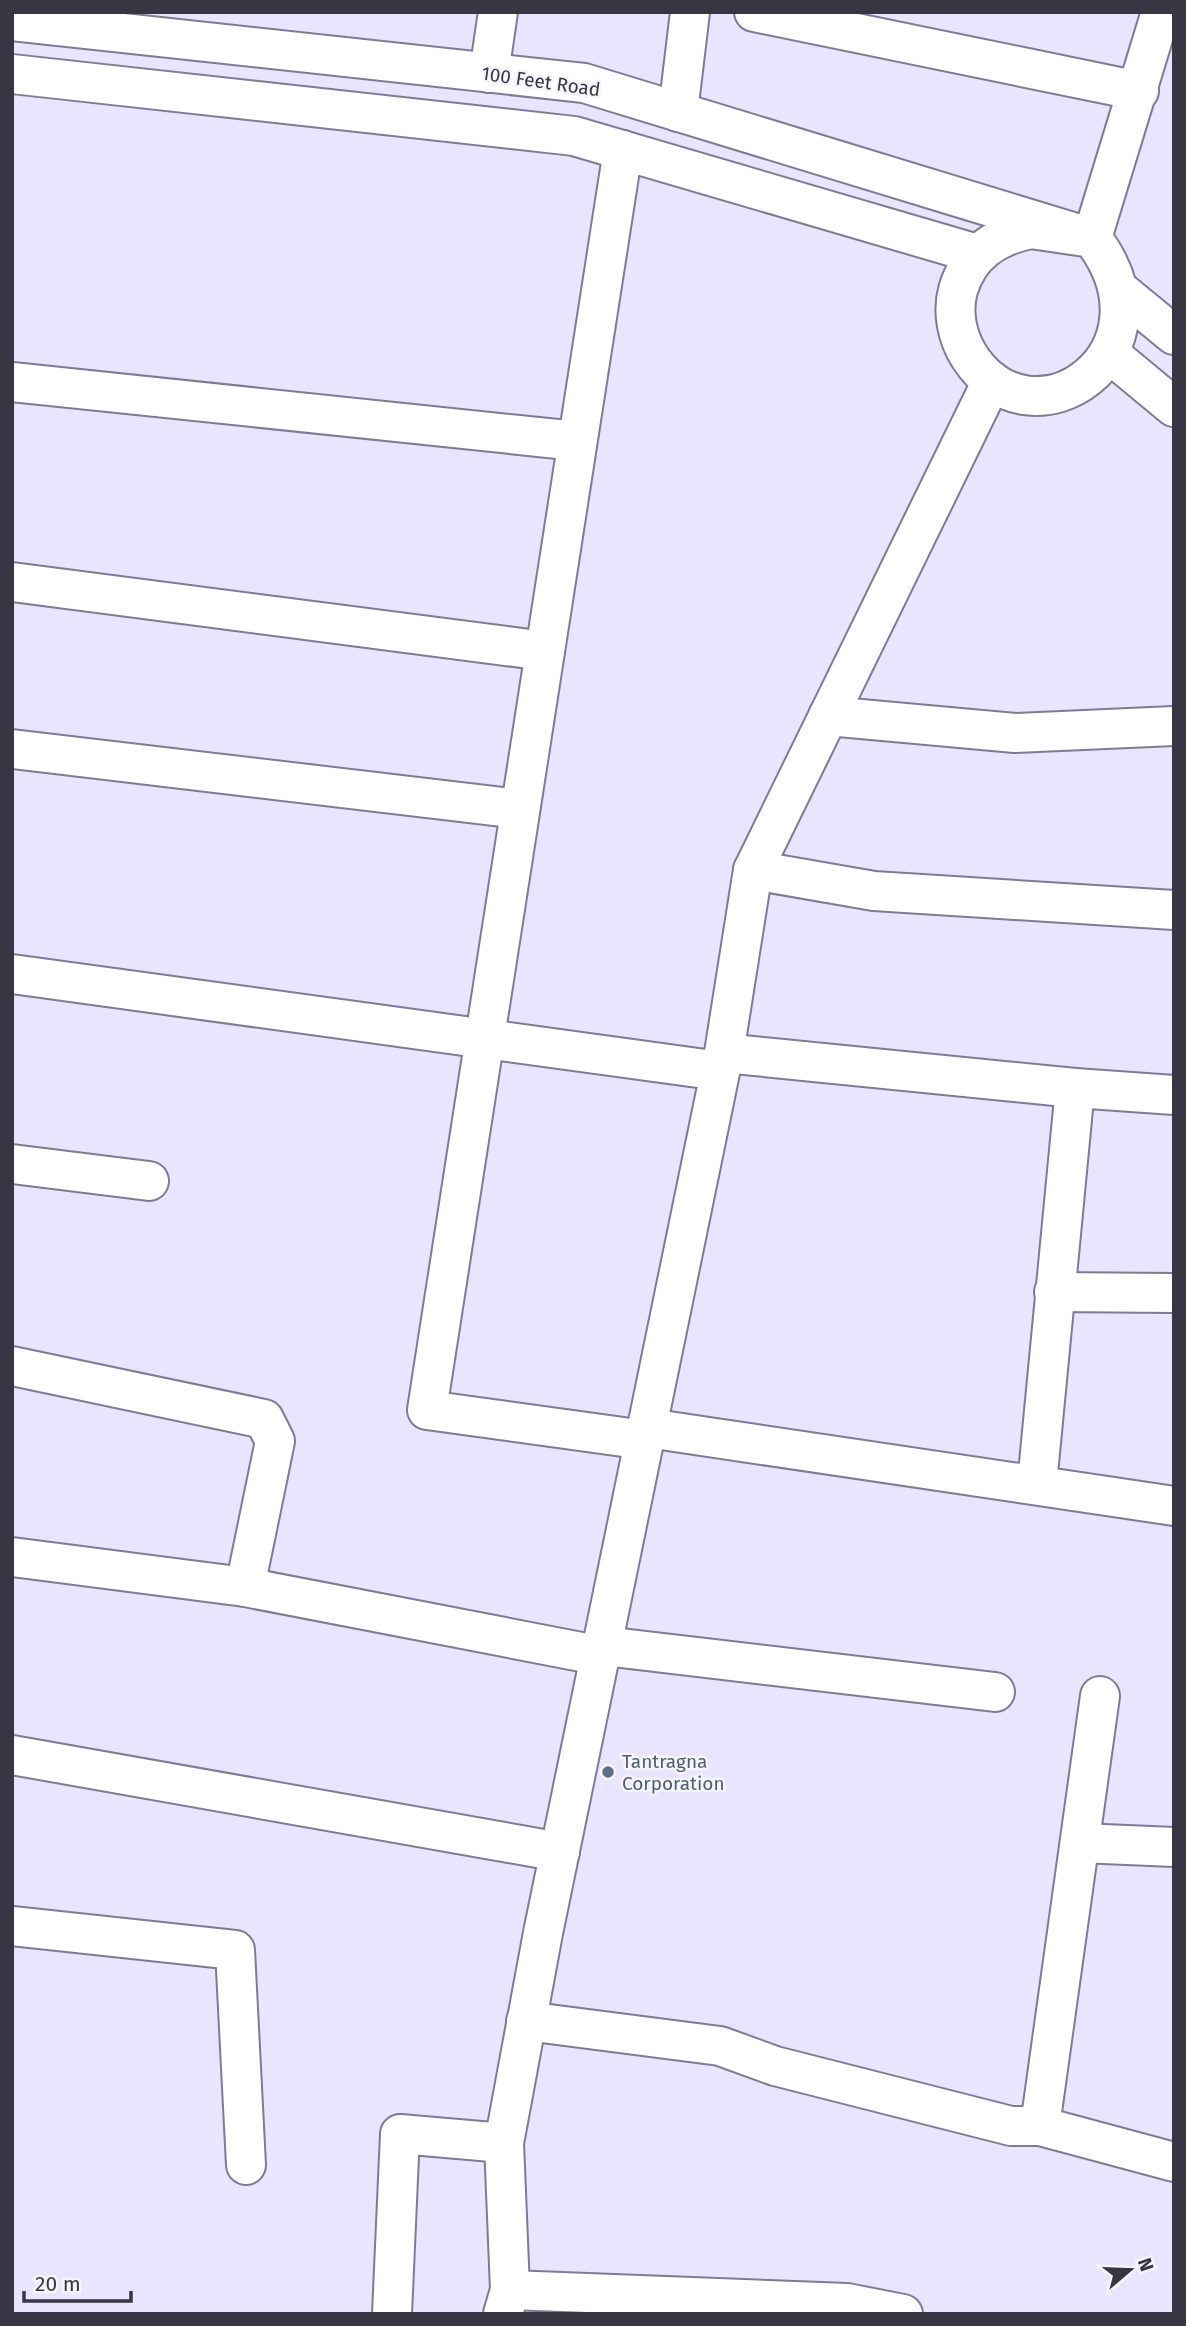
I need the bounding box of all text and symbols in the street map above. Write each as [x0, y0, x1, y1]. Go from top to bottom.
street label: 100 Feet Road [480, 62, 602, 101]
place label: Tantragna Corporation [622, 1750, 725, 1795]
marker: Tantragna Corporation [600, 1764, 616, 1780]
north arrow [1095, 2235, 1165, 2305]
text: N [1133, 2255, 1159, 2274]
scale bar [24, 2260, 131, 2304]
text: 20 m [35, 2271, 81, 2297]

